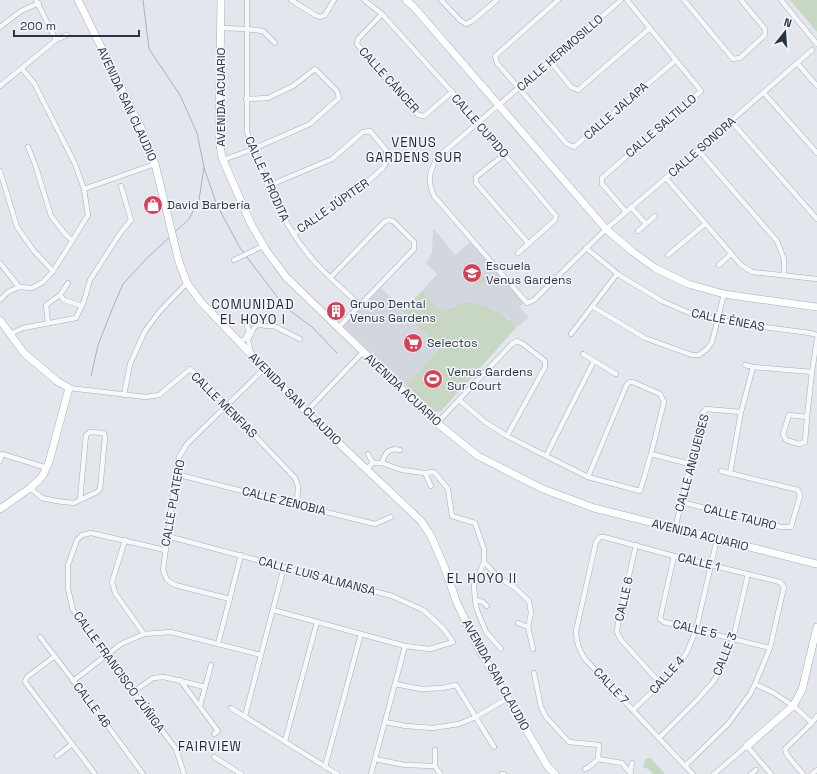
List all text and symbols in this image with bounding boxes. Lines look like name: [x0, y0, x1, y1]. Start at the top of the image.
street label: CALLE HERMOSILLO: [513, 11, 607, 95]
scale bar: [14, 12, 139, 38]
north arrow: [765, 12, 805, 52]
text: N: [782, 15, 793, 30]
text: 200 m: [20, 18, 56, 34]
street label: AVENIDA SAN CLAUDIO: [93, 44, 161, 164]
street label: CALLE CÁNCER: [355, 44, 423, 116]
street label: AVENIDA ACUARIO: [213, 47, 229, 147]
street label: CALLE JALAPA: [580, 78, 652, 143]
street label: CALLE CUPIDO: [448, 91, 512, 161]
street label: CALLE SALTILLO: [622, 91, 700, 161]
street label: CALLE SONORA: [665, 113, 740, 181]
street label: CALLE AFRODITA: [241, 134, 293, 225]
district label: VENUS GARDENS SUR: [366, 134, 462, 166]
street label: CALLE JÚPITER: [294, 175, 372, 237]
shop icon: David Barbería: [142, 194, 164, 216]
place label: David Barbería: [167, 197, 250, 213]
place label: Escuela Venus Gardens: [486, 258, 572, 288]
school or university icon: Escuela Venus Gardens: [461, 262, 483, 284]
district label: COMUNIDAD EL HOYO I: [211, 296, 295, 328]
place label: Grupo Dental Venus Gardens: [350, 296, 436, 326]
building icon: Grupo Dental Venus Gardens: [325, 300, 347, 322]
street label: CALLE ÉNEAS: [690, 305, 766, 335]
supermarket icon: Selectos: [402, 332, 424, 354]
place label: Selectos: [427, 335, 478, 351]
street label: AVENIDA SAN CLAUDIO: [245, 349, 345, 449]
street label: AVENIDA ACUARIO: [361, 350, 445, 430]
place label: Venus Gardens Sur Court: [447, 364, 533, 394]
street label: CALLE MENFIAS: [187, 368, 261, 442]
sports icon: Venus Gardens Sur Court: [422, 368, 444, 390]
street label: CALLE ANGUEISES: [671, 412, 713, 514]
street label: CALLE PLATERO: [157, 458, 189, 548]
street label: CALLE ZENOBIA: [240, 483, 328, 519]
street label: CALLE TAURO: [702, 500, 778, 534]
street label: AVENIDA ACUARIO: [650, 515, 750, 555]
street label: CALLE 1: [676, 549, 722, 575]
street label: CALLE LUIS ALMANSA: [257, 553, 378, 599]
district label: EL HOYO II: [447, 570, 517, 587]
street label: CALLE 6: [611, 575, 637, 623]
street label: CALLE FRANCISCO ZÚÑIGA: [70, 608, 169, 736]
street label: CALLE 5: [671, 616, 719, 642]
street label: AVENIDA SAN CLAUDIO: [459, 617, 533, 733]
street label: CALLE 3: [709, 630, 741, 678]
street label: CALLE 4: [646, 652, 689, 697]
street label: CALLE 7: [590, 664, 632, 708]
street label: CALLE 46: [70, 679, 114, 731]
district label: FAIRVIEW: [178, 738, 242, 755]

